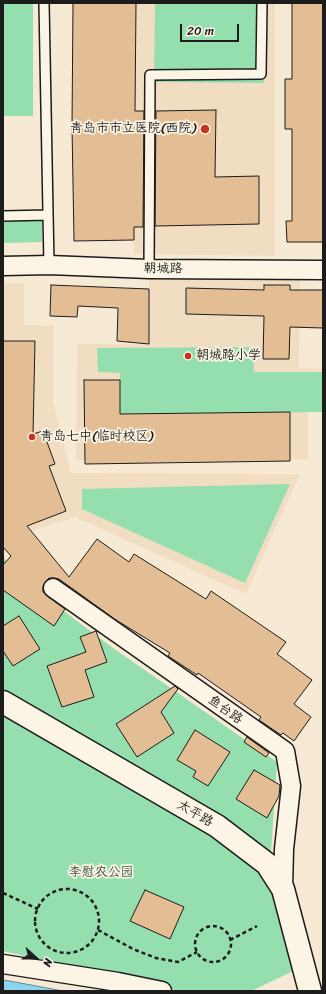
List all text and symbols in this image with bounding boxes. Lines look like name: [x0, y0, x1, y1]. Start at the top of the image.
scale bar: [182, 16, 241, 42]
text: 20 m: [187, 20, 214, 42]
place label: 青岛市市立医院(西院): [70, 121, 196, 137]
marker: 青岛市市立医院(西院): [199, 123, 211, 135]
street label: 朝城路: [143, 261, 183, 277]
place label: 朝城路小学: [196, 348, 261, 364]
marker: 朝城路小学: [183, 351, 193, 361]
place label: 青岛七中(临时校区): [40, 429, 153, 445]
marker: 青岛七中(临时校区): [27, 432, 37, 442]
street label: 鱼台路: [205, 692, 245, 728]
street label: 太平路: [174, 797, 216, 831]
park label: 李慰农公园: [69, 865, 133, 881]
north arrow: [16, 938, 56, 978]
text: N: [37, 956, 58, 969]

